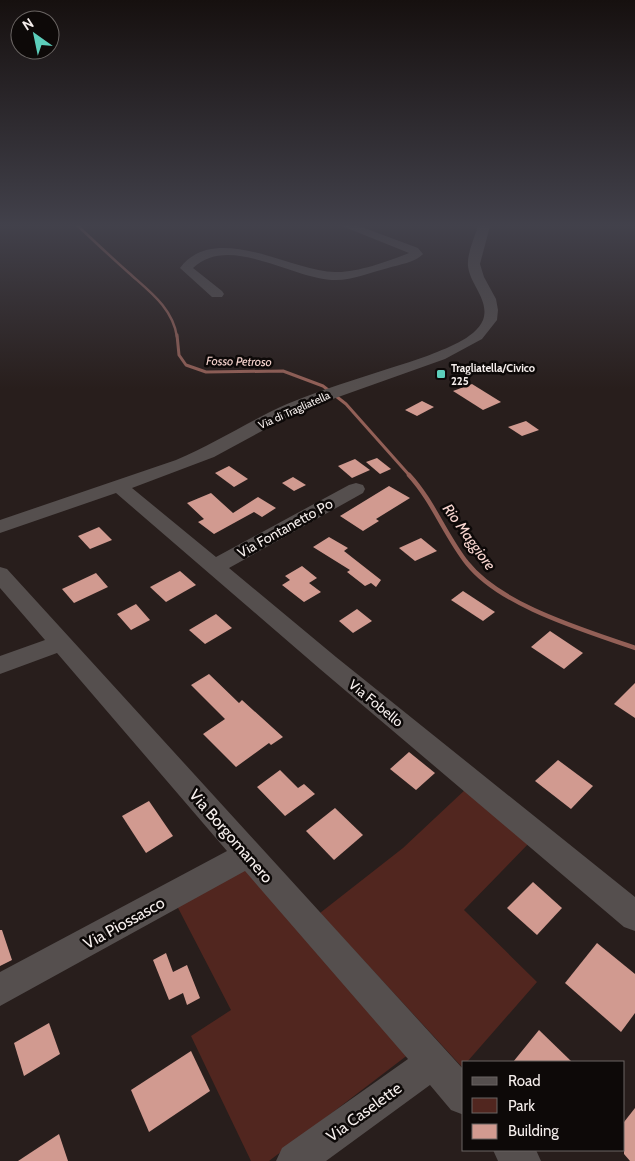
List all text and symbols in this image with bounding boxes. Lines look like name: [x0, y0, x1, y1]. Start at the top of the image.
north arrow: [10, 10, 60, 60]
text: N: [19, 14, 37, 34]
water label: Fosso Petroso: [206, 353, 272, 369]
place label: Tragliatella/Civico 225: [451, 361, 535, 388]
marker: Tragliatella/Civico 225: [435, 368, 447, 380]
street label: Via di Tragliatella: [256, 388, 333, 432]
street label: Via Fontanetto Po: [234, 494, 336, 562]
water label: Rio Maggiore: [439, 500, 499, 574]
street label: Via Fobello: [345, 675, 407, 731]
street label: Via Borgomanero: [185, 785, 277, 887]
street label: Via Piossasco: [80, 893, 168, 953]
legend: [462, 1061, 625, 1151]
text: Road: [508, 1072, 541, 1090]
street label: Via Caselette: [323, 1078, 405, 1146]
text: Park: [508, 1097, 535, 1115]
text: Building: [508, 1122, 559, 1140]

